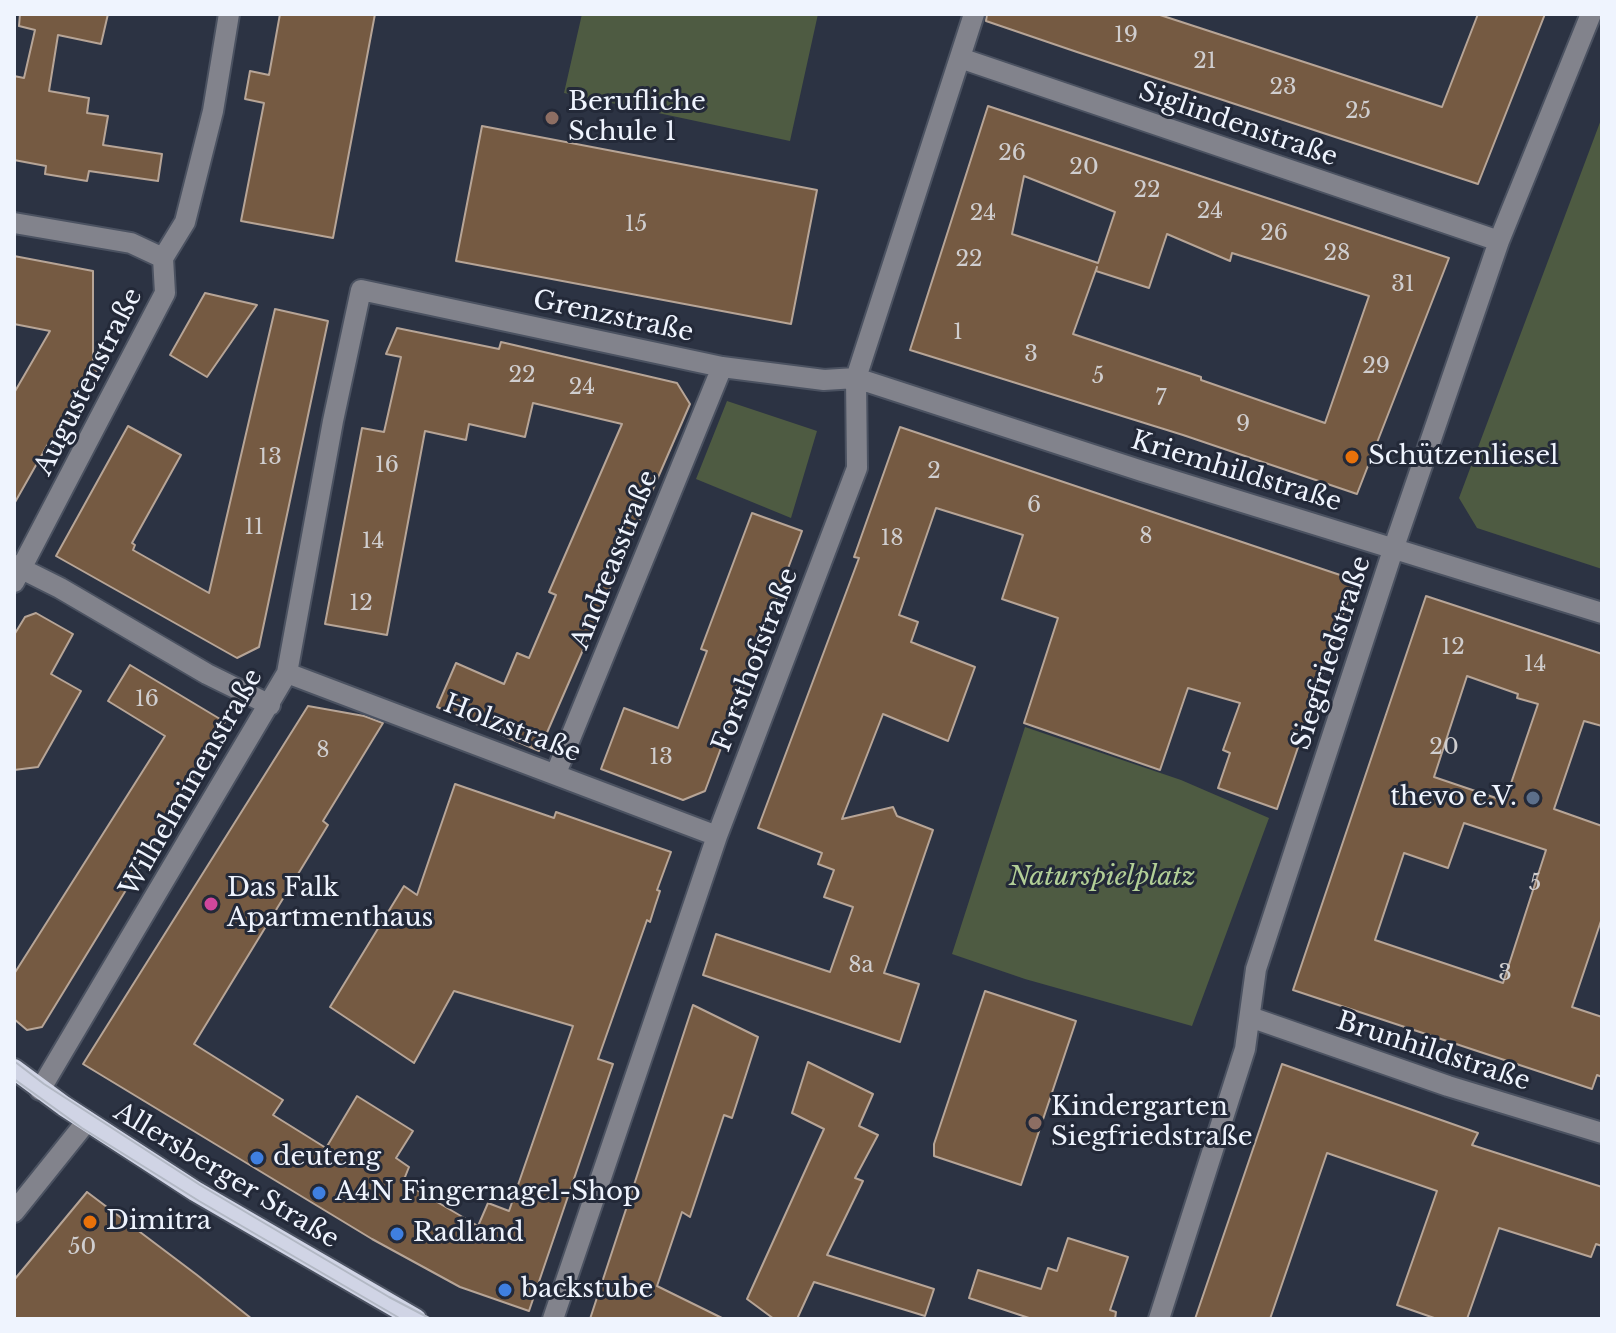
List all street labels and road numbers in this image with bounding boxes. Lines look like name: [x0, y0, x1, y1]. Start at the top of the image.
street label: Siglindenstraße: [1135, 76, 1341, 174]
street label: Augustenstraße: [28, 283, 150, 481]
street label: Grenzstraße: [530, 285, 696, 349]
street label: Kriemhildstraße: [1127, 425, 1345, 519]
street label: Andreasstraße: [565, 466, 665, 654]
street label: Siegfriedstraße: [1286, 552, 1378, 754]
street label: Forsthofstraße: [707, 564, 805, 756]
street label: Wilhelminenstraße: [114, 664, 270, 902]
street label: Holzstraße: [439, 689, 585, 769]
street label: Brunhildstraße: [1332, 1006, 1534, 1098]
street label: Allersberger Straße: [108, 1097, 344, 1255]

